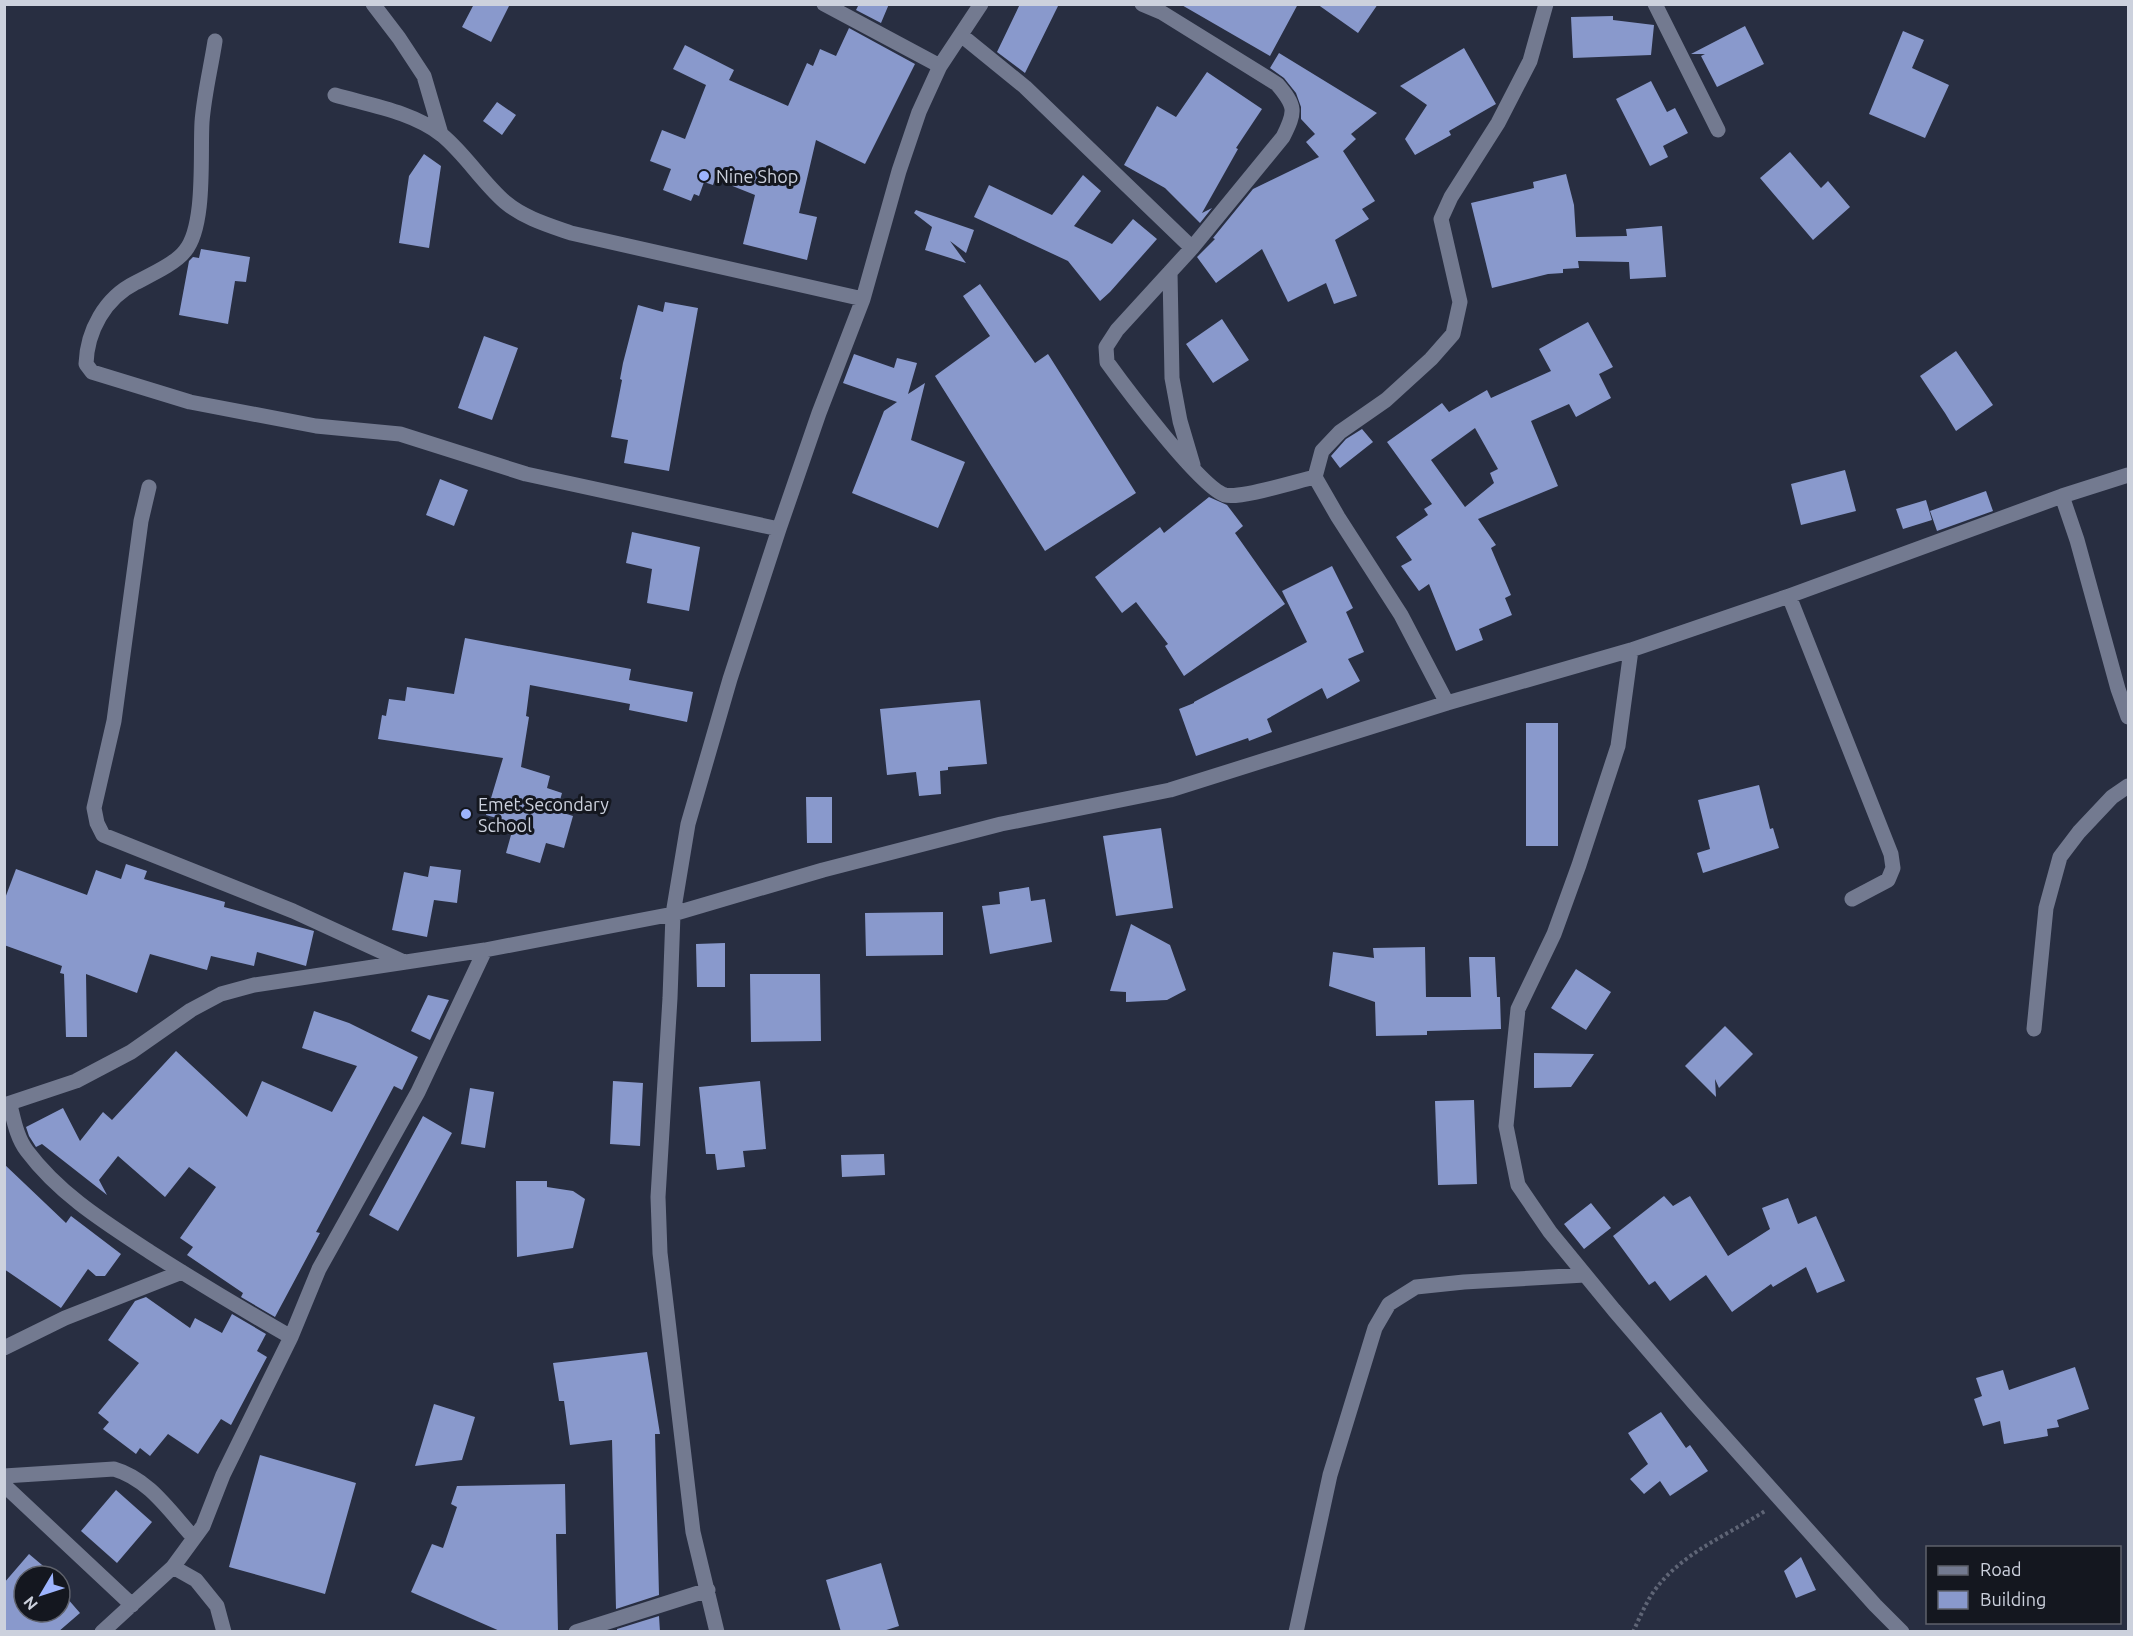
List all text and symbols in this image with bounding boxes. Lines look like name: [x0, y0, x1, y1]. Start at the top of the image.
place label: Nine Shop: [716, 166, 798, 186]
marker: Nine Shop: [697, 169, 711, 183]
place label: Emet Secondary School: [478, 794, 609, 835]
marker: Emet Secondary School: [459, 807, 473, 821]
legend: [1926, 1546, 2121, 1624]
text: Road: [1980, 1559, 2022, 1579]
north arrow: [12, 1564, 72, 1624]
text: Building: [1980, 1589, 2046, 1609]
text: N: [20, 1593, 41, 1614]

